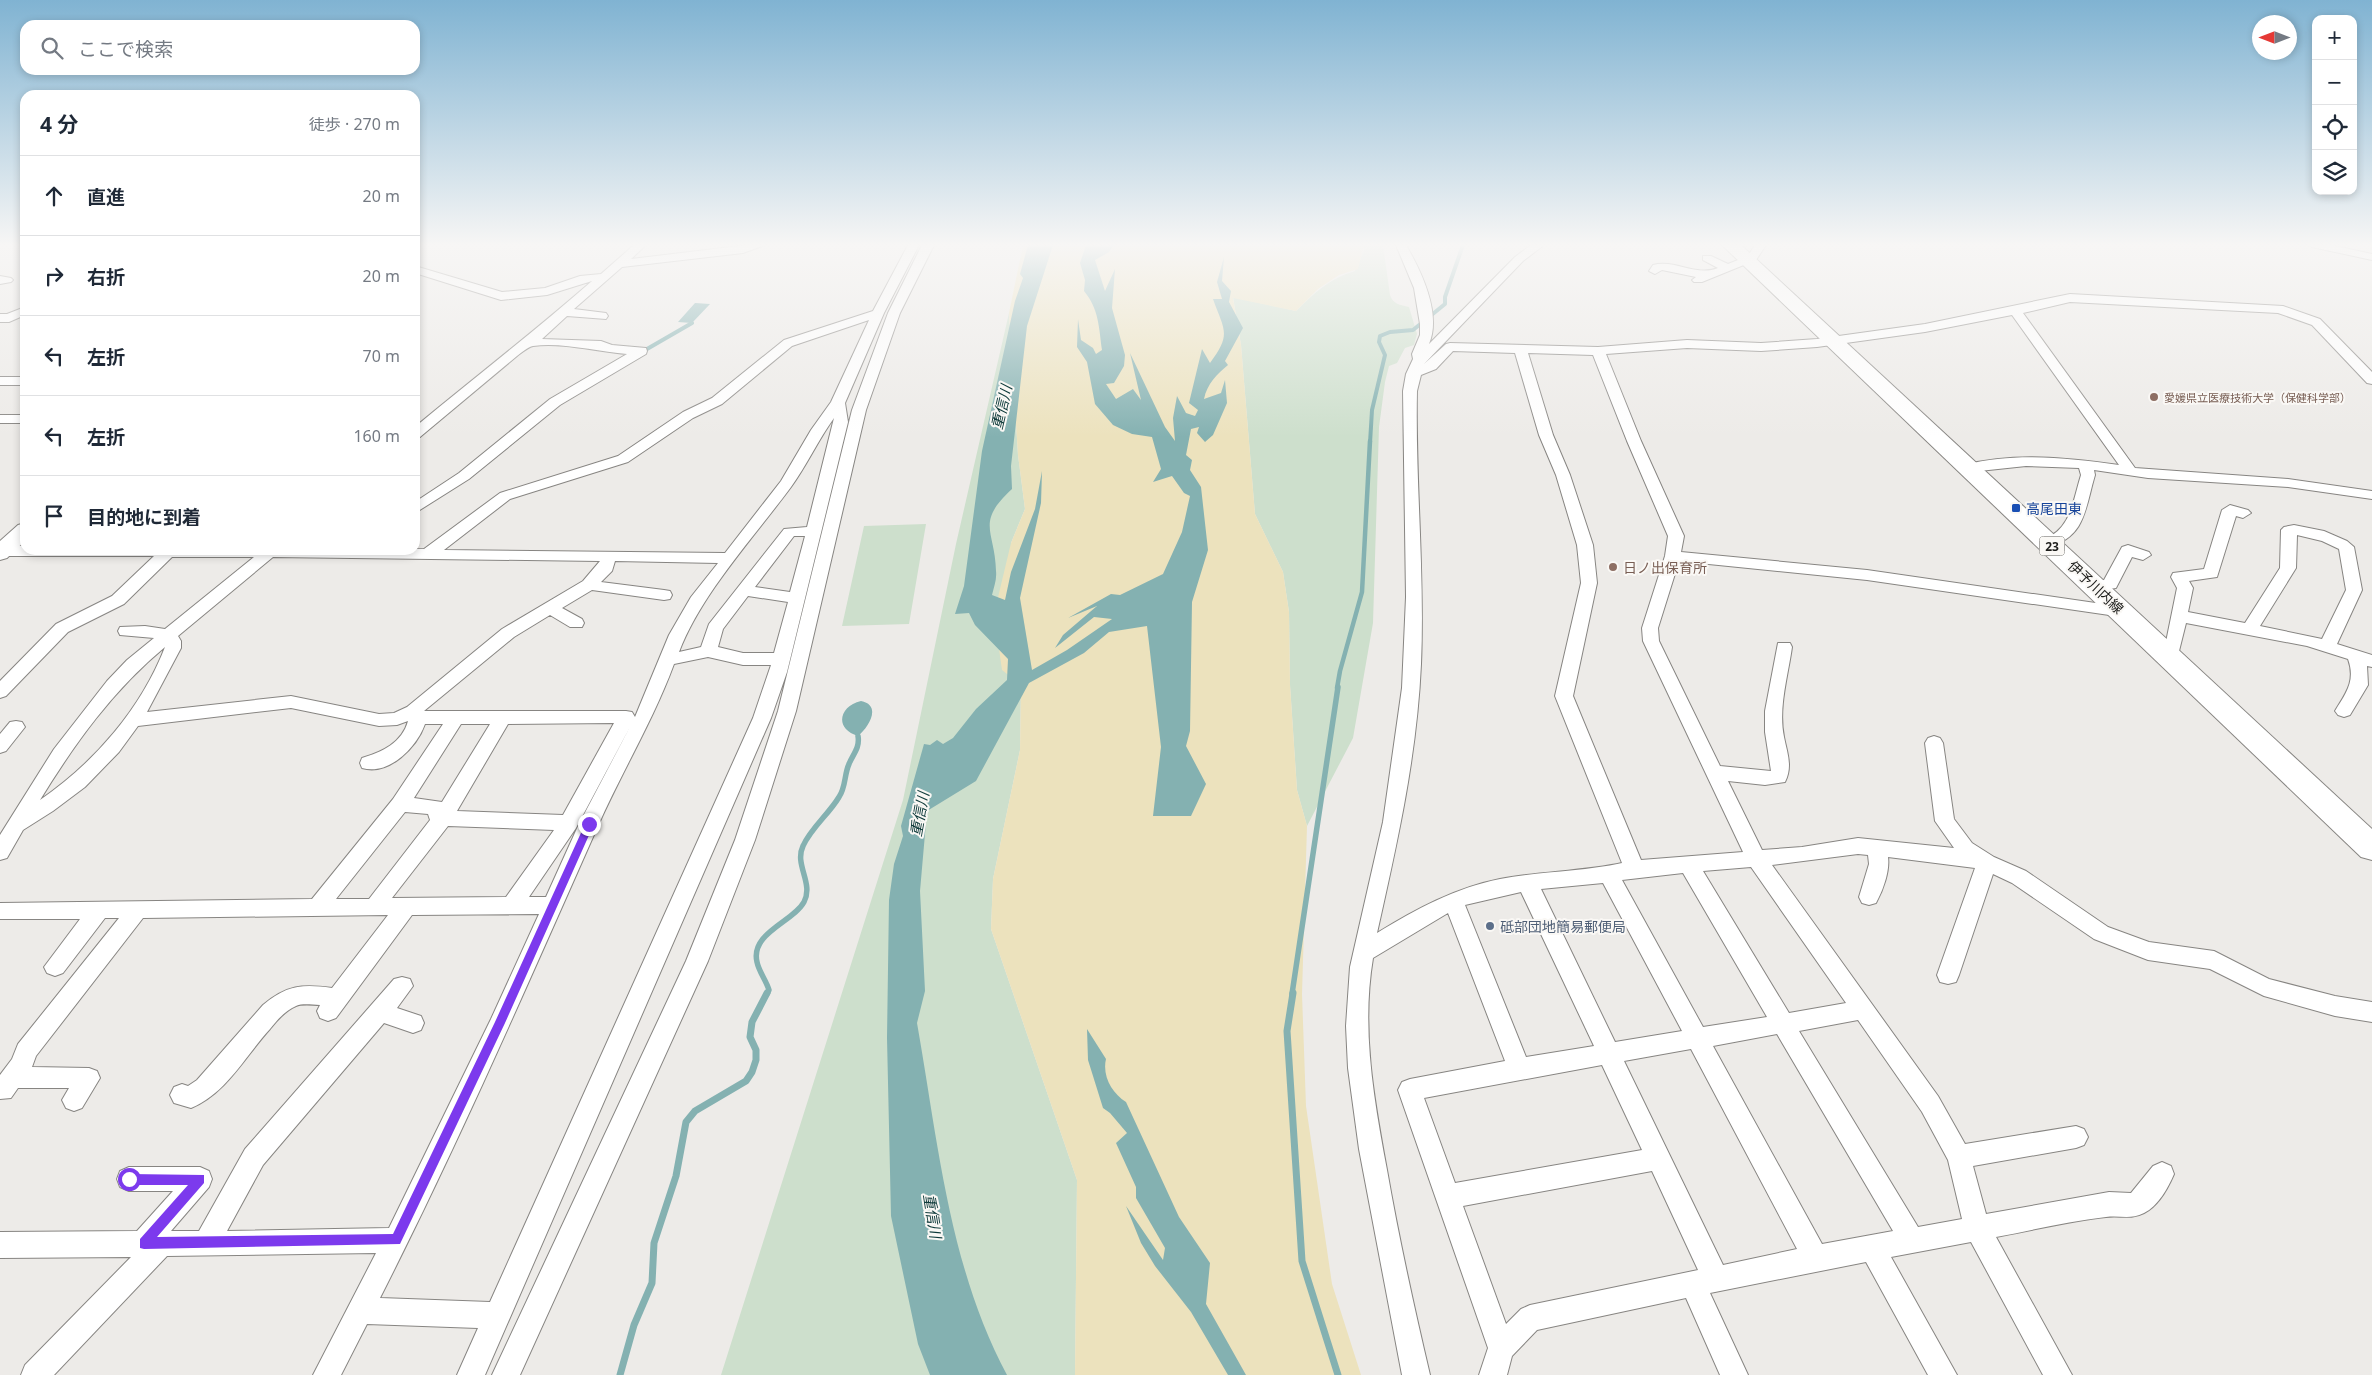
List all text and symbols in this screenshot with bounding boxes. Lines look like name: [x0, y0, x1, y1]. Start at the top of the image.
north arrow: [2252, 15, 2297, 60]
map controls: [2312, 15, 2357, 195]
button: +: [2312, 15, 2357, 60]
search box: [20, 20, 420, 75]
icon: search: [38, 34, 66, 62]
text: ここで検索: [78, 36, 173, 62]
button: −: [2312, 60, 2357, 105]
button: locate: [2312, 105, 2357, 150]
text: 4 分: [40, 110, 78, 138]
text: 徒歩 · 270 m: [309, 113, 400, 135]
button: layers: [2312, 150, 2357, 195]
icon: ahead: [40, 182, 68, 210]
text: 直進: [87, 184, 125, 210]
text: 20 m: [363, 185, 400, 207]
icon: right: [40, 262, 68, 290]
text: 右折: [87, 264, 125, 290]
text: 20 m: [363, 265, 400, 287]
icon: left: [40, 342, 68, 370]
text: 左折: [87, 344, 125, 370]
text: 70 m: [363, 345, 400, 367]
water label: 重信川: [986, 381, 1016, 431]
place label: 愛媛県立医療技術大学（保健科学部）: [2164, 390, 2351, 405]
marker: 愛媛県立医療技術大学（保健科学部）: [2148, 391, 2160, 403]
icon: left: [40, 422, 68, 450]
text: 左折: [87, 424, 125, 450]
text: 160 m: [353, 425, 400, 447]
place label: 高尾田東: [2026, 499, 2082, 518]
icon: arrive: [40, 502, 68, 530]
marker: 高尾田東: [2010, 502, 2022, 514]
text: 目的地に到着: [87, 504, 201, 530]
road number: 23: [2040, 536, 2064, 556]
street label: 伊予川内線: [2064, 556, 2128, 618]
place label: 日ノ出保育所: [1623, 558, 1707, 577]
marker: 日ノ出保育所: [1607, 561, 1619, 573]
water label: 重信川: [905, 788, 933, 838]
route end: [578, 813, 601, 836]
place label: 砥部団地簡易郵便局: [1500, 917, 1626, 936]
marker: 砥部団地簡易郵便局: [1484, 920, 1496, 932]
route start: [118, 1168, 141, 1191]
water label: 重信川: [920, 1192, 947, 1242]

